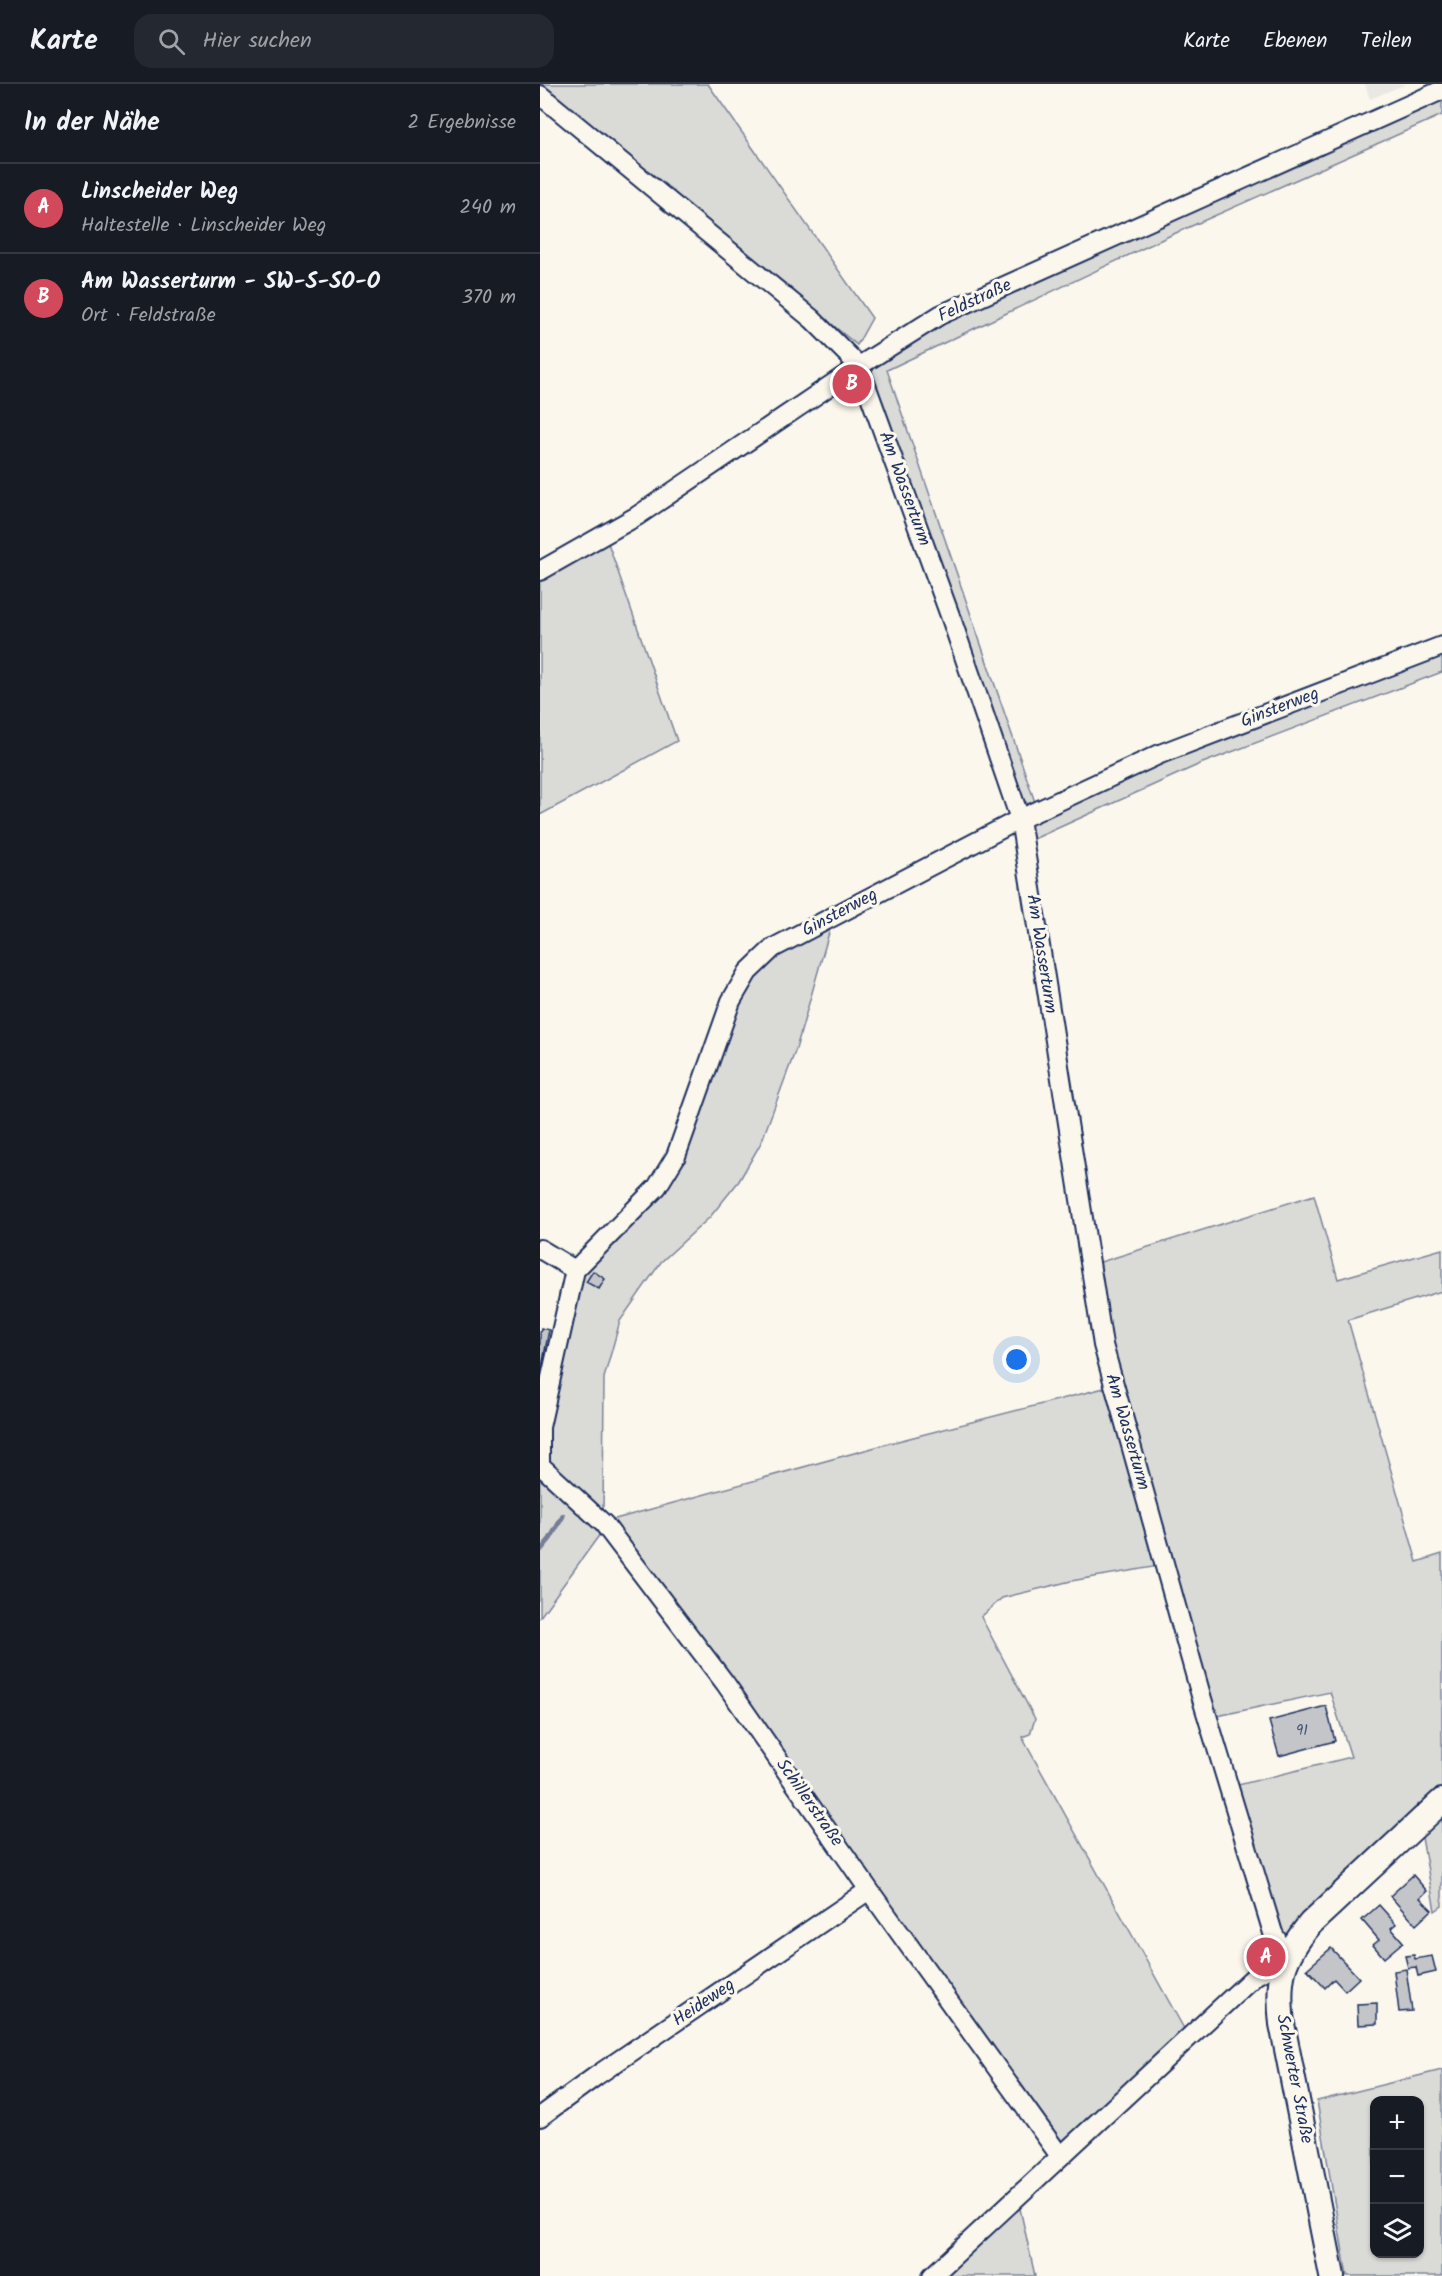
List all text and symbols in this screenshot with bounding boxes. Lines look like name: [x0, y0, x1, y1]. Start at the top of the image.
search box: [134, 14, 554, 68]
text: Karte: [30, 19, 98, 64]
text: Hier suchen: [203, 24, 312, 59]
icon: search: [155, 25, 188, 58]
text: Karte: [1183, 25, 1230, 58]
text: Ebenen: [1263, 25, 1328, 58]
text: Teilen: [1361, 25, 1412, 58]
text: In der Nähe: [24, 102, 160, 144]
text: 2 Ergebnisse: [408, 107, 516, 139]
text: Linscheider Weg: [81, 175, 238, 210]
text: A: [37, 192, 50, 224]
text: 240 m: [459, 192, 516, 224]
text: Haltestelle · Linscheider Weg: [81, 210, 326, 242]
text: Am Wasserturm - SW-S-SO-O: [81, 265, 380, 300]
street label: Feldstraße: [933, 271, 1017, 331]
text: B: [37, 282, 50, 314]
text: 370 m: [461, 282, 516, 314]
text: Ort · Feldstraße: [81, 300, 216, 332]
pin: B: [832, 362, 872, 406]
street label: Am Wasserturm: [870, 428, 938, 550]
street label: Ginsterweg: [1236, 680, 1324, 736]
street label: Ginsterweg: [797, 881, 883, 945]
street label: Am Wasserturm: [1017, 892, 1065, 1016]
your location: [1002, 1345, 1031, 1374]
street label: Am Wasserturm: [1096, 1370, 1158, 1494]
house number: 91: [1296, 1719, 1308, 1743]
street label: Schillerstraße: [768, 1753, 850, 1853]
pin: A: [1246, 1934, 1286, 1980]
street label: Heideweg: [667, 1971, 741, 2035]
street label: Schwerter Straße: [1267, 2012, 1321, 2146]
map controls: [1370, 2096, 1424, 2258]
button: +: [1370, 2096, 1424, 2150]
button: −: [1370, 2150, 1424, 2204]
button: layers: [1370, 2204, 1424, 2258]

